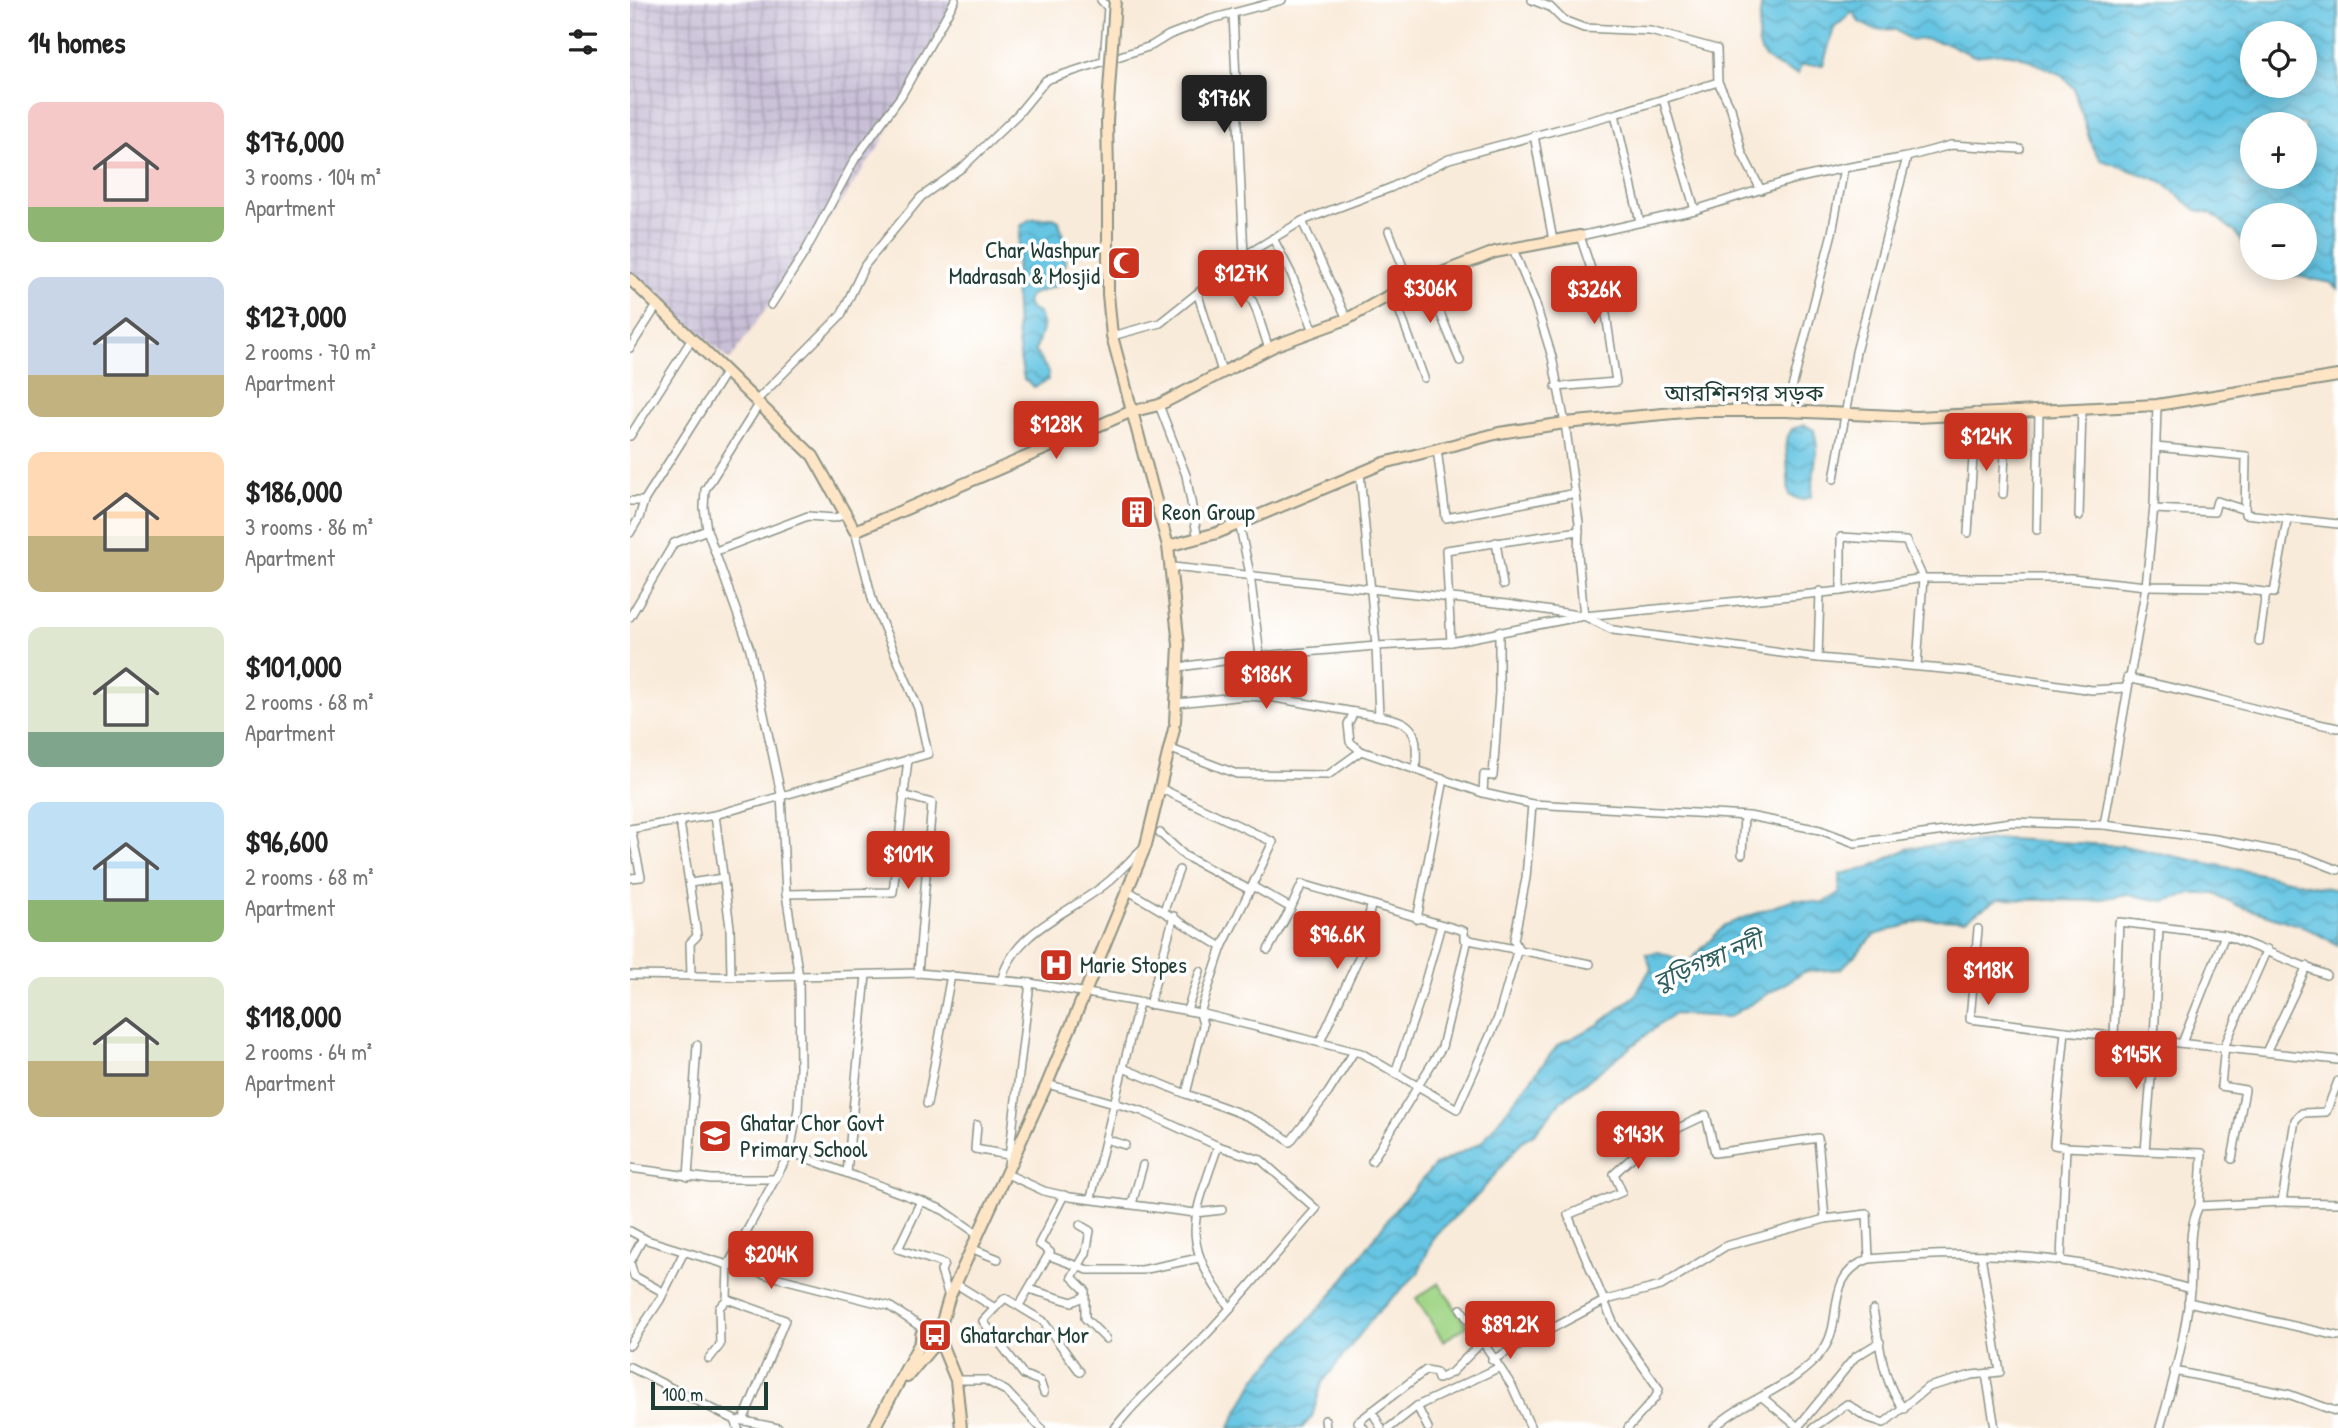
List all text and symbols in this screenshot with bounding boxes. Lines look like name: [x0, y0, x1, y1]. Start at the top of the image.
map controls: [2240, 21, 2317, 280]
button: locate: [2240, 21, 2317, 98]
text: 14 homes: [28, 22, 126, 62]
icon: filters: [564, 23, 602, 61]
pin: $176K: [1175, 76, 1273, 135]
text: $176K: [1198, 82, 1250, 113]
button: +: [2240, 112, 2317, 189]
text: $176,000: [245, 121, 344, 161]
icon: home: [84, 130, 168, 214]
text: 3 rooms · 104 m²: [245, 161, 381, 192]
text: Apartment: [245, 192, 335, 223]
button: −: [2240, 203, 2317, 280]
place label: Char Washpur Madrasah & Mosjid: [949, 234, 1100, 291]
mosque icon: Char Washpur Madrasah & Mosjid: [1105, 244, 1143, 282]
pin: $127K: [1192, 250, 1290, 310]
text: $127K: [1214, 257, 1268, 288]
pin: $306K: [1381, 266, 1479, 325]
pin: $326K: [1545, 266, 1643, 326]
text: $306K: [1403, 272, 1457, 303]
text: $326K: [1567, 273, 1621, 304]
text: $127,000: [245, 296, 346, 336]
icon: home: [84, 305, 168, 389]
text: 2 rooms · 70 m²: [245, 336, 376, 367]
text: Apartment: [245, 367, 335, 398]
street label: আরশিনগর সড়ক: [1663, 377, 1824, 408]
pin: $128K: [1007, 402, 1105, 461]
text: $128K: [1030, 408, 1082, 439]
pin: $124K: [1937, 414, 2035, 473]
text: $124K: [1960, 420, 2012, 451]
text: $186,000: [245, 471, 342, 511]
icon: home: [84, 480, 168, 564]
building icon: Reon Group: [1118, 493, 1156, 531]
place label: Reon Group: [1162, 496, 1255, 527]
text: 3 rooms · 86 m²: [245, 511, 373, 542]
text: Apartment: [245, 542, 335, 573]
text: $101,000: [245, 646, 342, 686]
pin: $186K: [1217, 652, 1315, 711]
icon: home: [84, 655, 168, 739]
text: $186K: [1240, 658, 1292, 689]
text: 2 rooms · 68 m²: [245, 686, 373, 717]
text: Apartment: [245, 717, 335, 748]
text: $96,600: [245, 821, 328, 861]
icon: home: [84, 830, 168, 914]
pin: $101K: [859, 832, 957, 891]
text: $101K: [883, 838, 933, 869]
text: 2 rooms · 68 m²: [245, 861, 373, 892]
text: Apartment: [245, 892, 335, 923]
pin: $96.6K: [1280, 912, 1394, 971]
text: $96.6K: [1309, 918, 1365, 949]
water label: বুড়িগঙ্গা নদী: [1648, 921, 1771, 997]
hospital icon: Marie Stopes: [1037, 946, 1075, 984]
pin: $118K: [1939, 948, 2037, 1007]
place label: Marie Stopes: [1080, 949, 1187, 980]
text: $118K: [1963, 954, 2013, 985]
text: $118,000: [245, 996, 341, 1036]
icon: home: [84, 1005, 168, 1089]
pin: $145K: [2087, 1032, 2185, 1091]
text: 2 rooms · 64 m²: [245, 1036, 372, 1067]
text: $145K: [2111, 1038, 2161, 1069]
text: Apartment: [245, 1067, 335, 1098]
place label: Ghatar Chor Govt Primary School: [740, 1107, 885, 1164]
pin: $143K: [1589, 1112, 1687, 1171]
school or university icon: Ghatar Chor Govt Primary School: [696, 1117, 734, 1155]
text: $143K: [1613, 1118, 1663, 1149]
pin: $204K: [722, 1232, 820, 1291]
text: $204K: [744, 1238, 798, 1269]
pin: $89.2K: [1453, 1302, 1567, 1361]
text: $89.2K: [1481, 1308, 1539, 1339]
bus stop icon: Ghatarchar Mor: [916, 1316, 954, 1354]
place label: Ghatarchar Mor: [960, 1319, 1089, 1350]
scale bar: [651, 1379, 768, 1411]
text: 100 m: [662, 1381, 703, 1407]

